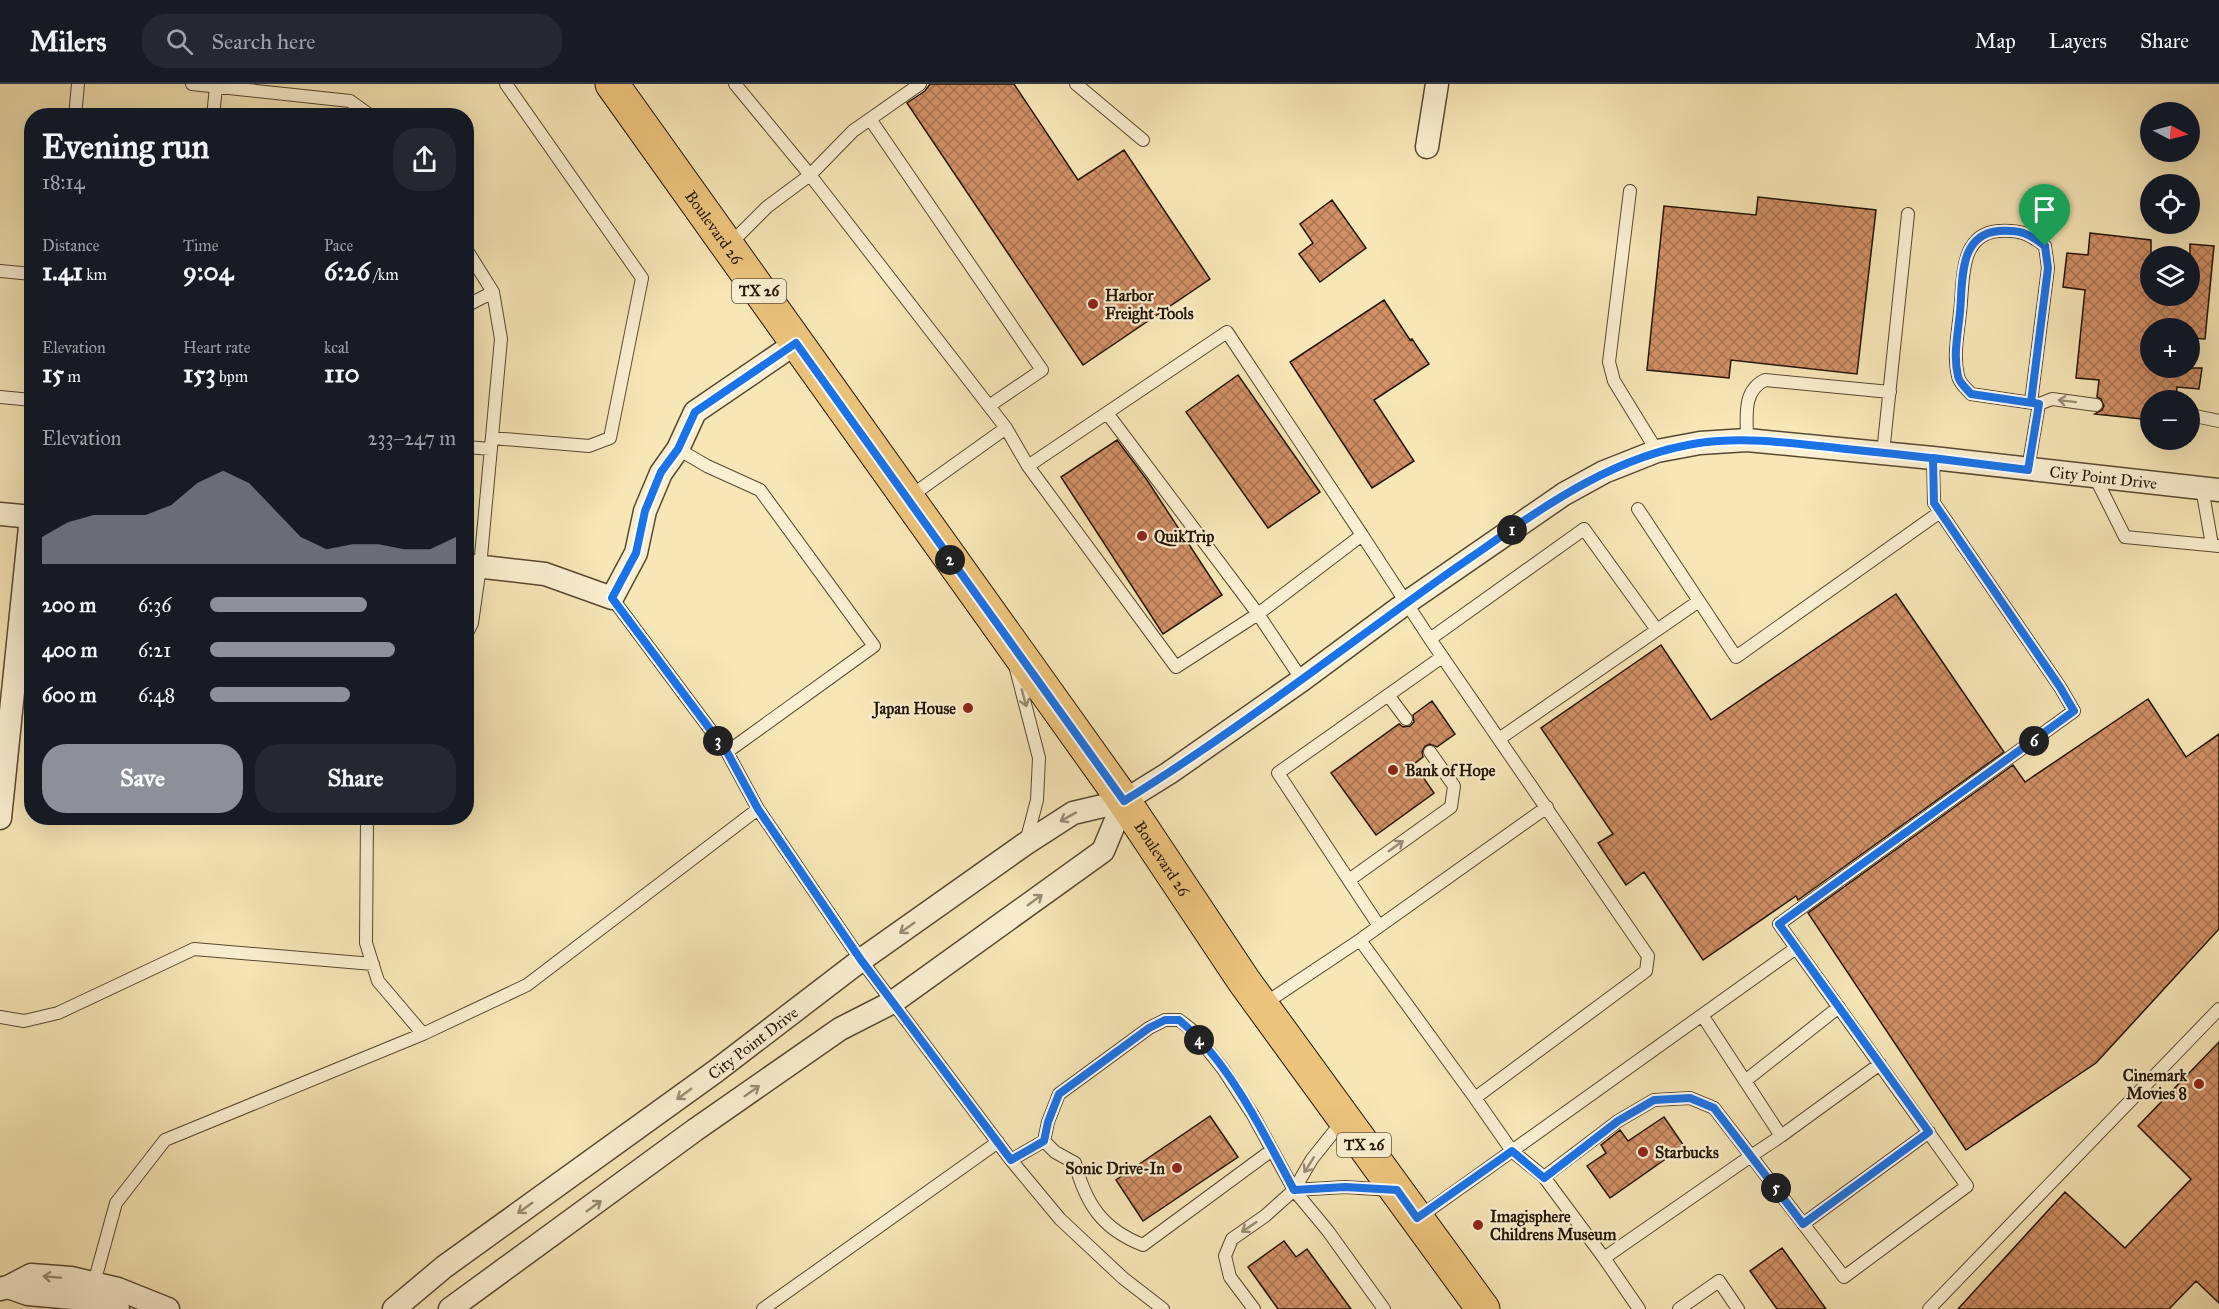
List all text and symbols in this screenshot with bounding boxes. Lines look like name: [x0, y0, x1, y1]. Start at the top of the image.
search box: [142, 14, 562, 68]
text: Milers: [30, 24, 106, 59]
icon: search: [163, 25, 196, 58]
text: Search here: [211, 28, 316, 55]
text: Map: [1975, 28, 2016, 54]
text: Layers: [2049, 28, 2107, 54]
text: Share: [2140, 28, 2189, 54]
north arrow: [2140, 102, 2200, 162]
map controls: [2140, 102, 2200, 450]
text: Evening run: [42, 127, 209, 167]
button: share: [393, 128, 456, 191]
text: 18:14: [42, 170, 85, 194]
button: locate: [2140, 174, 2200, 234]
pin: [2019, 184, 2070, 246]
street label: Boulevard 26: [682, 187, 747, 268]
icon: arrive: [2028, 193, 2061, 226]
text: Distance: [42, 236, 99, 255]
text: Time: [183, 236, 218, 255]
text: Pace: [324, 236, 353, 255]
button: layers: [2140, 246, 2200, 306]
text: 1.41: [42, 255, 83, 287]
text: 9:04: [183, 255, 233, 287]
text: 6:26: [324, 255, 370, 287]
text: km: [83, 265, 107, 284]
text: /km: [370, 265, 399, 284]
road number: TX 26: [732, 279, 786, 303]
place label: Harbor Freight Tools: [1105, 286, 1194, 324]
marker: Harbor Freight Tools: [1086, 297, 1100, 311]
button: +: [2140, 318, 2200, 378]
text: Elevation: [42, 338, 106, 357]
text: Heart rate: [183, 338, 250, 357]
text: kcal: [324, 338, 349, 357]
text: 15: [42, 357, 64, 389]
text: 153: [183, 357, 216, 389]
text: 110: [324, 357, 360, 389]
text: m: [64, 367, 81, 386]
text: bpm: [216, 367, 248, 386]
button: −: [2140, 390, 2200, 450]
one-way arrow: [2058, 395, 2078, 406]
text: Elevation: [42, 426, 121, 450]
text: 233–247 m: [368, 426, 456, 450]
street label: City Point Drive: [2049, 462, 2158, 493]
pin: 1: [1497, 515, 1527, 545]
text: 1: [1509, 520, 1515, 539]
place label: QuikTrip: [1154, 527, 1214, 547]
marker: QuikTrip: [1135, 529, 1149, 543]
pin: 2: [935, 545, 965, 575]
text: 2: [946, 550, 954, 569]
text: 200 m: [42, 593, 96, 617]
text: 6:36: [138, 593, 172, 617]
text: 400 m: [42, 638, 98, 662]
text: 6:21: [138, 638, 171, 662]
text: 600 m: [42, 683, 97, 707]
text: 6:48: [138, 683, 175, 707]
one-way arrow: [1018, 688, 1030, 707]
place label: Japan House: [871, 699, 956, 719]
marker: Japan House: [961, 701, 975, 715]
pin: 3: [703, 726, 733, 756]
pin: 6: [2019, 726, 2049, 756]
text: 3: [715, 731, 721, 750]
text: 6: [2030, 731, 2038, 750]
button: Save: [42, 744, 243, 813]
button: Share: [255, 744, 456, 813]
place label: Bank of Hope: [1405, 761, 1496, 781]
marker: Bank of Hope: [1386, 763, 1400, 777]
one-way arrow: [1060, 811, 1077, 823]
street label: Boulevard 26: [1130, 817, 1194, 900]
one-way arrow: [1388, 840, 1404, 852]
one-way arrow: [1026, 894, 1042, 907]
one-way arrow: [900, 922, 916, 934]
street label: City Point Drive: [704, 1002, 802, 1083]
pin: 4: [1184, 1025, 1214, 1055]
text: 4: [1195, 1030, 1203, 1049]
place label: Cinemark Movies 8: [2123, 1066, 2188, 1103]
marker: Cinemark Movies 8: [2192, 1077, 2206, 1091]
one-way arrow: [743, 1085, 759, 1097]
one-way arrow: [676, 1088, 692, 1101]
road number: TX 26: [1337, 1133, 1391, 1157]
place label: Starbucks: [1655, 1143, 1719, 1162]
marker: Starbucks: [1636, 1145, 1650, 1159]
one-way arrow: [1302, 1156, 1314, 1173]
place label: Sonic Drive-In: [1065, 1159, 1165, 1178]
marker: Sonic Drive-In: [1170, 1161, 1184, 1175]
pin: 5: [1761, 1173, 1791, 1203]
text: 5: [1772, 1178, 1780, 1197]
one-way arrow: [585, 1200, 601, 1212]
one-way arrow: [518, 1202, 534, 1215]
place label: Imagisphere Childrens Museum: [1490, 1207, 1617, 1244]
marker: Imagisphere Childrens Museum: [1471, 1218, 1485, 1232]
one-way arrow: [1242, 1221, 1258, 1233]
one-way arrow: [43, 1271, 63, 1282]

